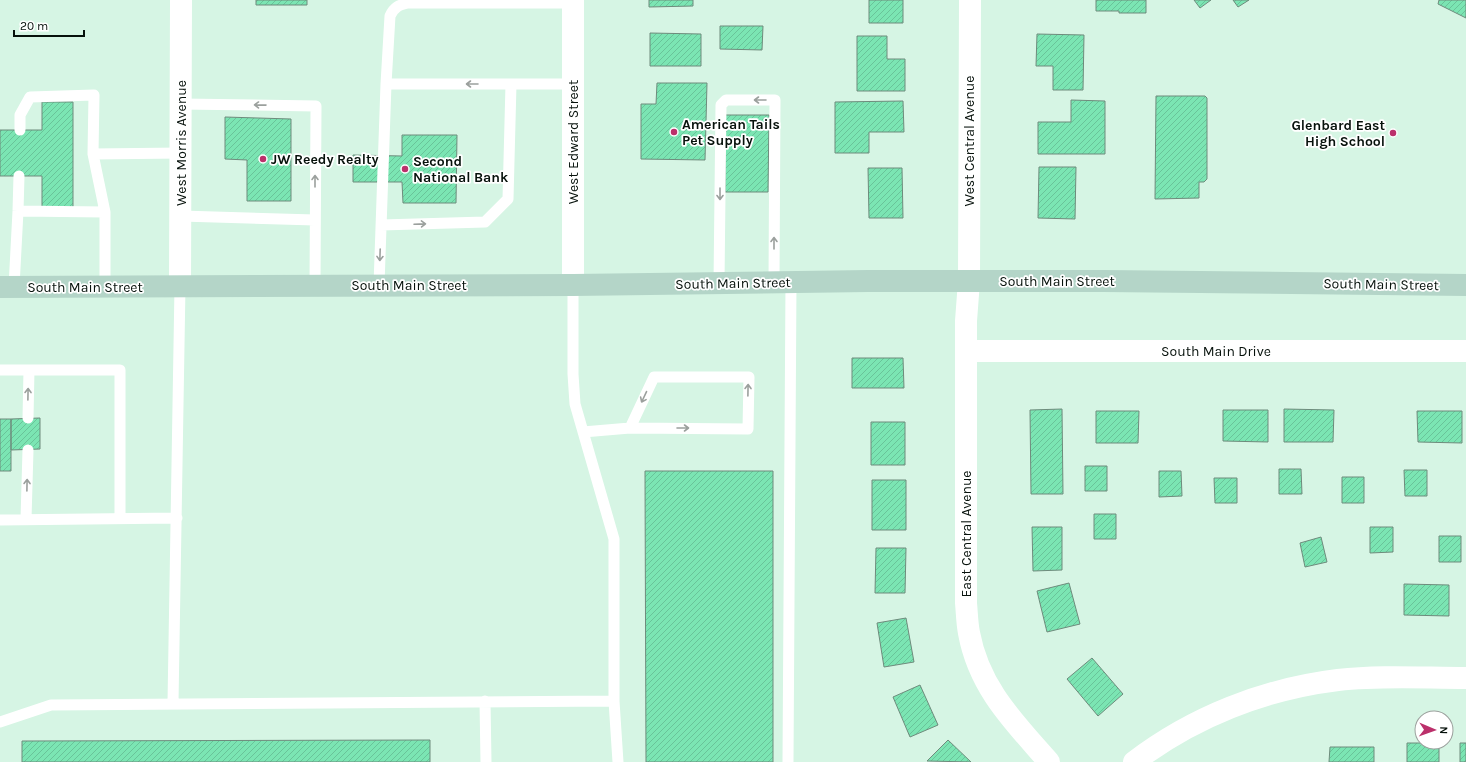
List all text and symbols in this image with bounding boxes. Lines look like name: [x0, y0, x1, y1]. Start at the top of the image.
scale bar: [14, 12, 84, 38]
text: 20 m: [20, 19, 48, 33]
street label: West Central Avenue: [961, 76, 978, 206]
street label: West Morris Avenue: [173, 80, 190, 206]
one-way arrow: [466, 80, 479, 88]
street label: West Edward Street: [565, 80, 582, 204]
one-way arrow: [754, 96, 767, 104]
one-way arrow: [254, 101, 267, 109]
place label: American Tails Pet Supply: [682, 116, 780, 149]
place label: Glenbard East High School: [1291, 117, 1385, 150]
marker: American Tails Pet Supply: [669, 127, 679, 137]
marker: Glenbard East High School: [1388, 128, 1398, 138]
place label: JW Reedy Realty: [271, 151, 379, 168]
place label: Second National Bank: [413, 153, 509, 186]
marker: JW Reedy Realty: [258, 154, 268, 164]
marker: Second National Bank: [400, 164, 410, 174]
one-way arrow: [311, 175, 319, 188]
one-way arrow: [716, 187, 724, 200]
one-way arrow: [413, 220, 426, 228]
one-way arrow: [770, 237, 778, 250]
one-way arrow: [376, 248, 384, 261]
street label: South Main Street: [999, 273, 1115, 290]
street label: South Main Street: [675, 274, 791, 293]
street label: South Main Street: [1323, 275, 1439, 294]
street label: South Main Street: [351, 277, 467, 294]
street label: South Main Street: [27, 279, 143, 296]
street label: South Main Drive: [1161, 343, 1271, 360]
one-way arrow: [745, 384, 752, 397]
one-way arrow: [24, 388, 32, 401]
one-way arrow: [640, 391, 648, 403]
one-way arrow: [676, 424, 689, 432]
street label: East Central Avenue: [958, 470, 975, 598]
one-way arrow: [23, 479, 31, 492]
north arrow: [1414, 710, 1454, 750]
text: N: [1437, 726, 1450, 735]

